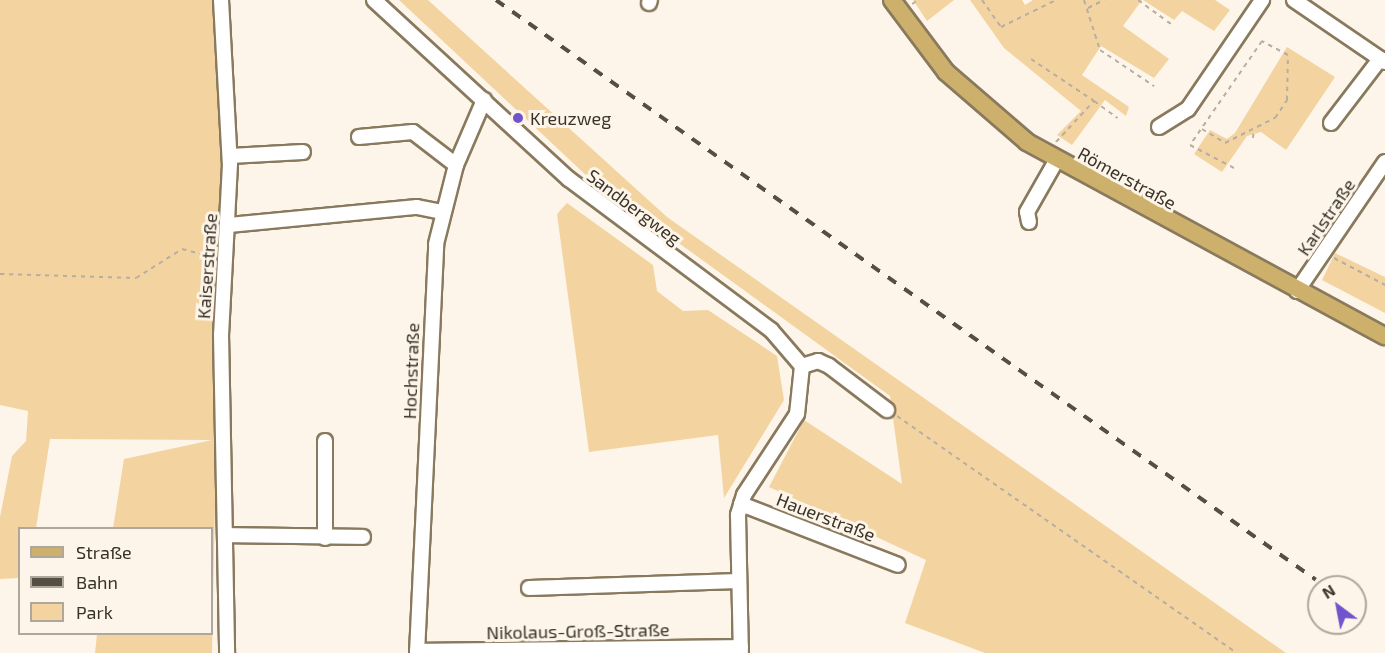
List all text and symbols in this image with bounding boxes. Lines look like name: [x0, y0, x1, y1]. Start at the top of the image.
place label: Kreuzweg: [530, 107, 611, 129]
marker: Kreuzweg: [511, 111, 525, 125]
street label: Römerstraße: [1074, 142, 1180, 214]
street label: Sandbergweg: [583, 165, 685, 249]
street label: Karlstraße: [1292, 174, 1360, 260]
street label: Kaiserstraße: [193, 212, 221, 320]
street label: Hochstraße: [399, 322, 423, 420]
street label: Hauerstraße: [774, 488, 878, 546]
legend: [18, 527, 213, 635]
text: Straße: [76, 541, 132, 563]
text: Bahn: [76, 571, 118, 593]
north arrow: [1307, 575, 1367, 635]
text: N: [1318, 580, 1338, 602]
text: Park: [76, 601, 113, 623]
street label: Nikolaus-Groß-Straße: [486, 619, 670, 643]

